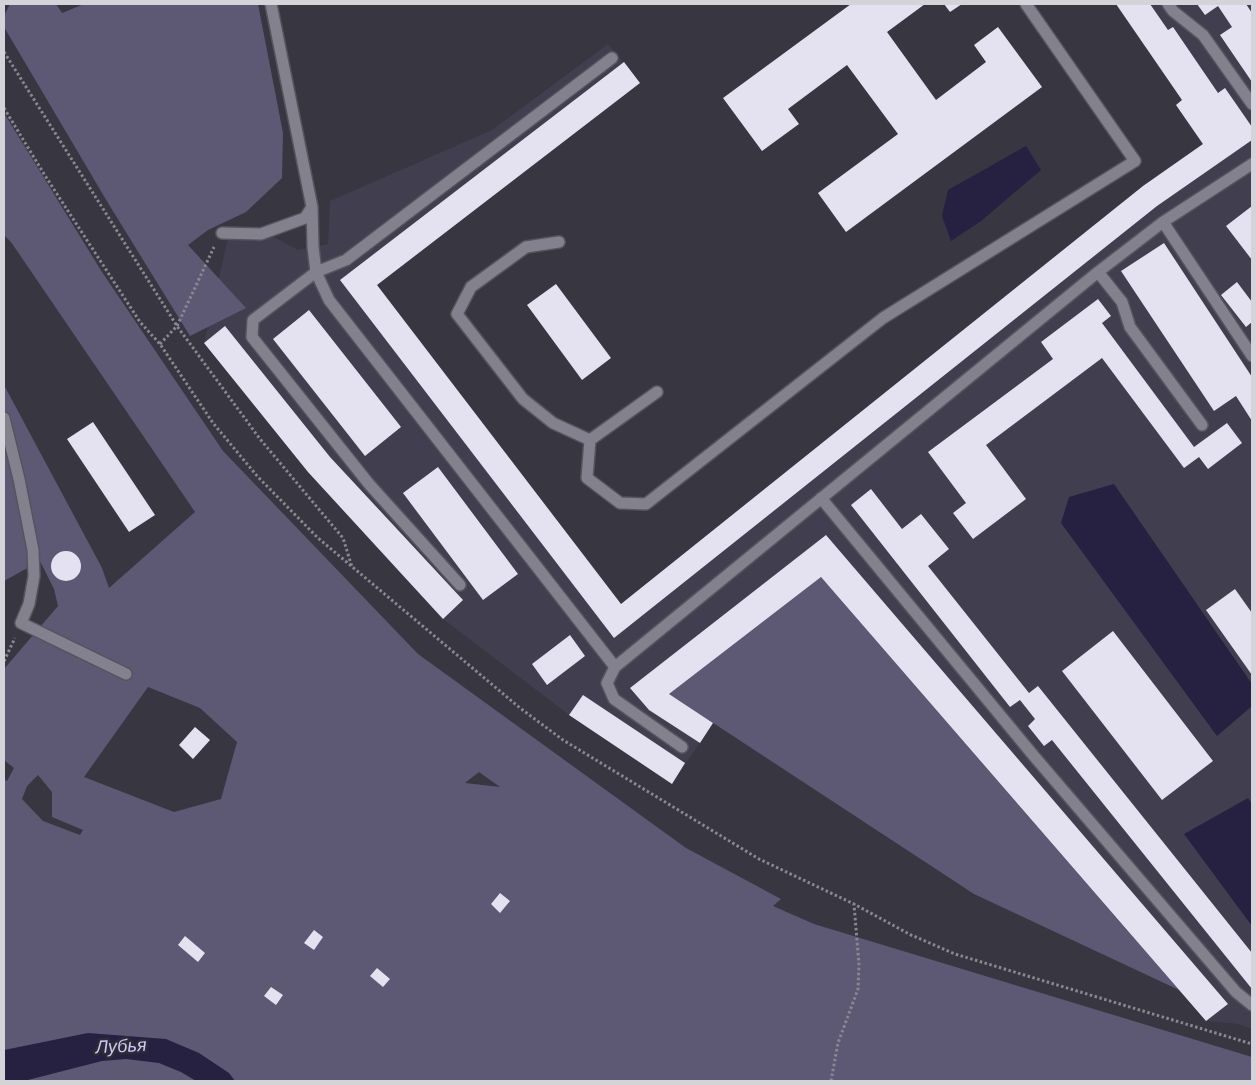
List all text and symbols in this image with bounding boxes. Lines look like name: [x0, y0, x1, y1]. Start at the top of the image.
water label: Лубья: [95, 1034, 147, 1058]

